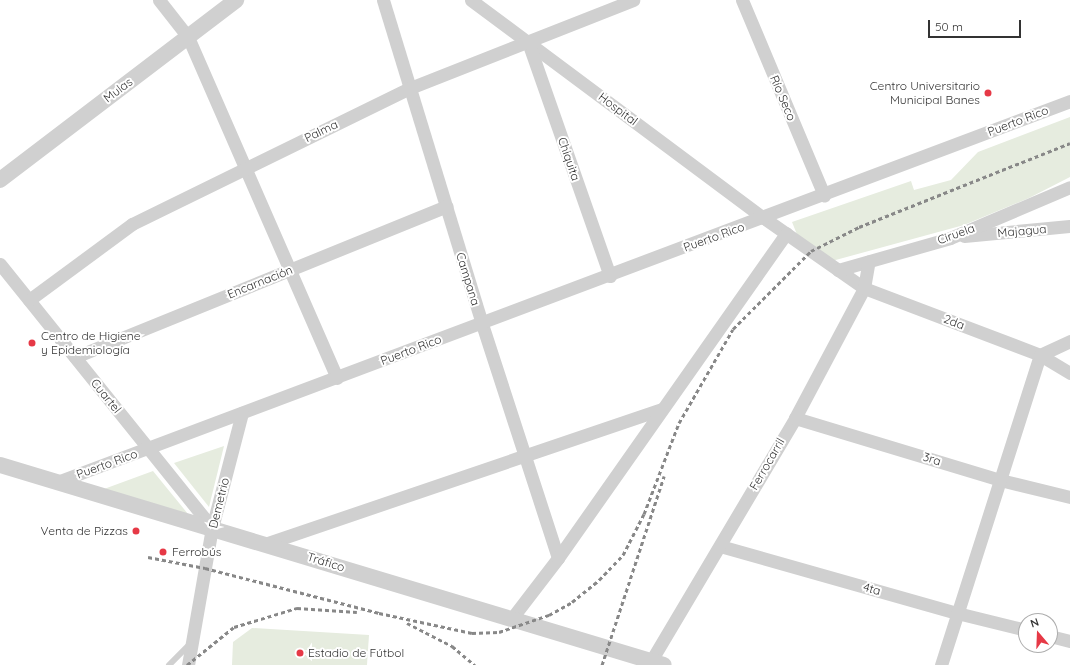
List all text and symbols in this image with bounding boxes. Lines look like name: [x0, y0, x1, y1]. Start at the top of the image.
scale bar: [930, 12, 1023, 38]
text: 50 m: [935, 19, 963, 34]
street label: Río Seco: [767, 73, 799, 123]
street label: Mulas: [101, 74, 135, 106]
place label: Centro Universitario Municipal Banes: [870, 79, 980, 107]
marker: Centro Universitario Municipal Banes: [983, 88, 993, 98]
street label: Hospital: [596, 90, 640, 128]
street label: Puerto Rico: [986, 103, 1050, 139]
street label: Palma: [302, 117, 340, 145]
street label: Chiquita: [555, 135, 583, 183]
street label: Puerto Rico: [682, 219, 746, 255]
street label: Ciruela: [935, 221, 977, 247]
street label: Majagua: [997, 222, 1047, 240]
street label: Campana: [453, 251, 483, 307]
street label: Encarnación: [225, 262, 295, 302]
street label: 2da: [942, 311, 966, 333]
place label: Centro de Higiene y Epidemiología: [41, 329, 141, 357]
street label: Puerto Rico: [379, 332, 443, 368]
marker: Centro de Higiene y Epidemiología: [26, 337, 38, 349]
street label: Cuartel: [88, 376, 124, 416]
street label: Ferrocarril: [746, 435, 788, 493]
street label: Puerto Rico: [75, 446, 139, 482]
street label: 3ra: [921, 449, 943, 469]
street label: Demetrio: [206, 476, 232, 530]
place label: Venta de Pizzas: [41, 524, 128, 538]
marker: Venta de Pizzas: [131, 526, 141, 536]
place label: Ferrobús: [172, 545, 221, 559]
marker: Ferrobús: [157, 546, 169, 558]
street label: Tráfico: [305, 549, 347, 575]
street label: 4ta: [862, 580, 882, 598]
north arrow: [1018, 613, 1058, 653]
text: N: [1028, 615, 1041, 631]
place label: Estadio de Fútbol: [308, 646, 404, 660]
marker: Estadio de Fútbol: [295, 648, 305, 658]

